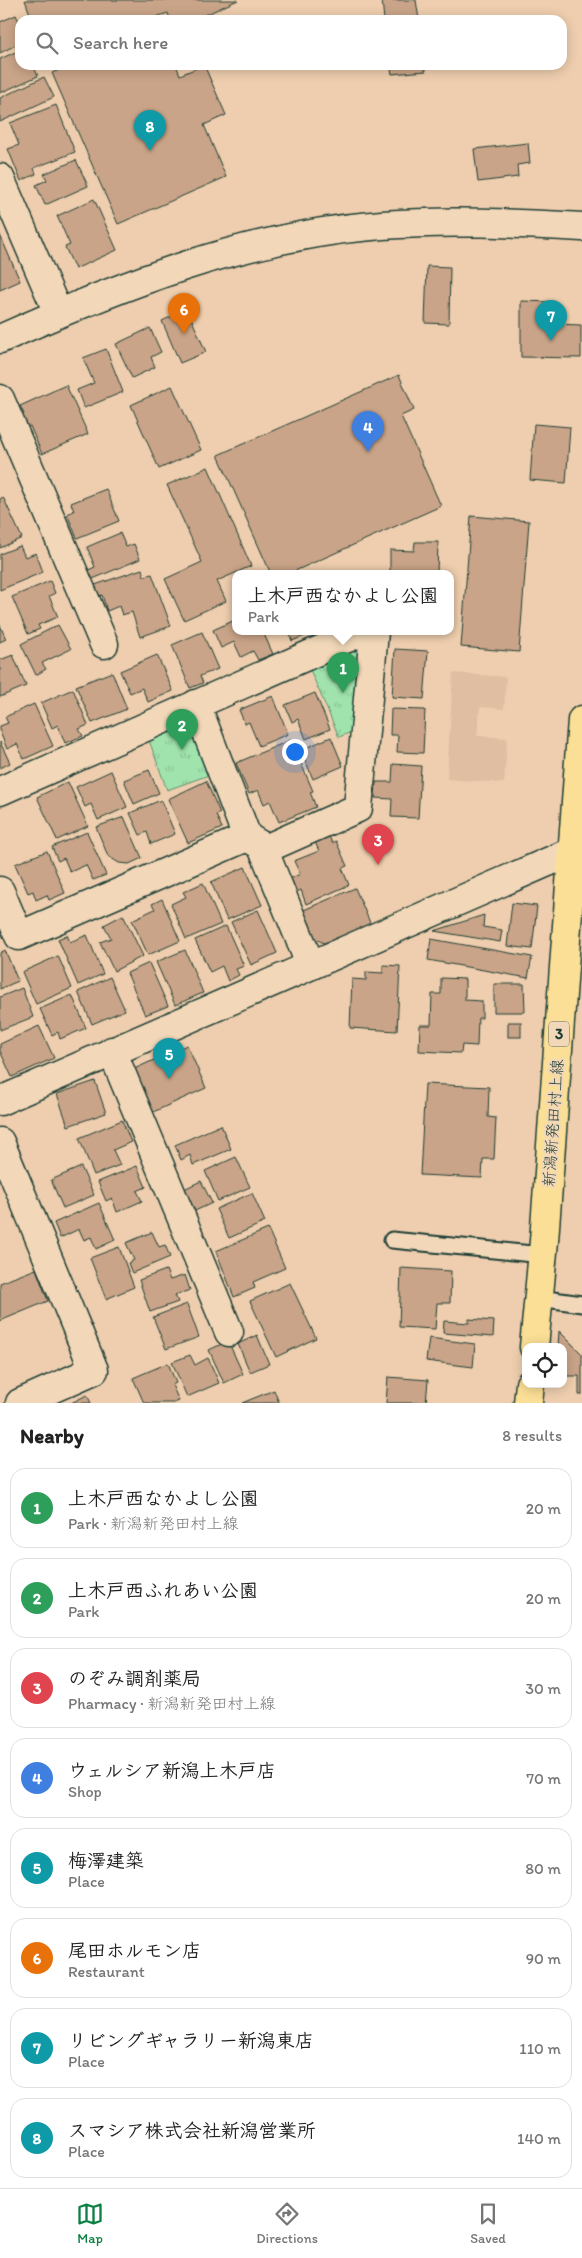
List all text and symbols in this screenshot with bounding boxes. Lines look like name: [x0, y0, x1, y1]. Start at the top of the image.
search box: [15, 15, 567, 70]
icon: search: [33, 29, 61, 57]
text: Search here: [73, 31, 168, 54]
pin: 8: [134, 110, 166, 151]
pin: 6: [168, 293, 200, 334]
pin: 7: [535, 300, 567, 341]
pin: 4: [352, 411, 384, 452]
popup: [232, 570, 454, 635]
text: 上木戸西なかよし公園: [248, 584, 438, 607]
text: Park: [248, 607, 279, 626]
pin: 1: [327, 652, 359, 693]
pin: 2: [166, 709, 198, 750]
your location: [282, 739, 308, 765]
pin: 3: [362, 824, 394, 865]
road number: 3: [549, 1022, 569, 1046]
pin: 5: [153, 1038, 185, 1079]
street label: 新潟新発田村上線: [539, 1058, 567, 1188]
map controls: [522, 1343, 567, 1388]
button: locate: [522, 1343, 567, 1388]
text: Nearby: [20, 1423, 84, 1448]
text: 8 results: [502, 1426, 562, 1445]
text: 上木戸西なかよし公園: [68, 1487, 258, 1510]
text: 1: [33, 1499, 41, 1518]
text: 20 m: [526, 1499, 561, 1518]
text: Park · 新潟新発田村上線: [68, 1514, 239, 1533]
text: 上木戸西ふれあい公園: [68, 1579, 258, 1602]
text: 2: [33, 1589, 41, 1608]
text: 20 m: [526, 1589, 561, 1608]
text: Park: [68, 1602, 99, 1621]
text: のぞみ調剤薬局: [68, 1667, 201, 1690]
text: 3: [33, 1679, 41, 1698]
text: 30 m: [525, 1679, 561, 1698]
text: Pharmacy · 新潟新発田村上線: [68, 1694, 276, 1713]
text: ウェルシア新潟上木戸店: [68, 1759, 276, 1782]
text: 4: [32, 1769, 42, 1788]
text: 70 m: [526, 1769, 561, 1788]
text: Shop: [68, 1782, 102, 1801]
text: 梅澤建築: [68, 1849, 144, 1872]
text: 5: [33, 1859, 41, 1878]
text: 80 m: [525, 1859, 561, 1878]
text: Place: [68, 1872, 105, 1891]
text: 尾田ホルモン店: [68, 1939, 201, 1962]
text: 6: [33, 1949, 41, 1968]
text: 90 m: [526, 1949, 561, 1968]
text: Restaurant: [68, 1962, 145, 1981]
text: リビングギャラリー新潟東店: [68, 2029, 314, 2052]
text: 7: [33, 2039, 41, 2058]
text: 110 m: [519, 2039, 561, 2058]
text: Place: [68, 2052, 105, 2071]
text: スマシア株式会社新潟営業所: [68, 2119, 316, 2142]
text: 8: [33, 2129, 41, 2148]
text: 140 m: [517, 2129, 561, 2148]
text: Place: [68, 2142, 105, 2161]
tab: Map: [76, 2200, 104, 2247]
tab: Directions: [256, 2200, 318, 2247]
tab: Saved: [470, 2200, 506, 2247]

